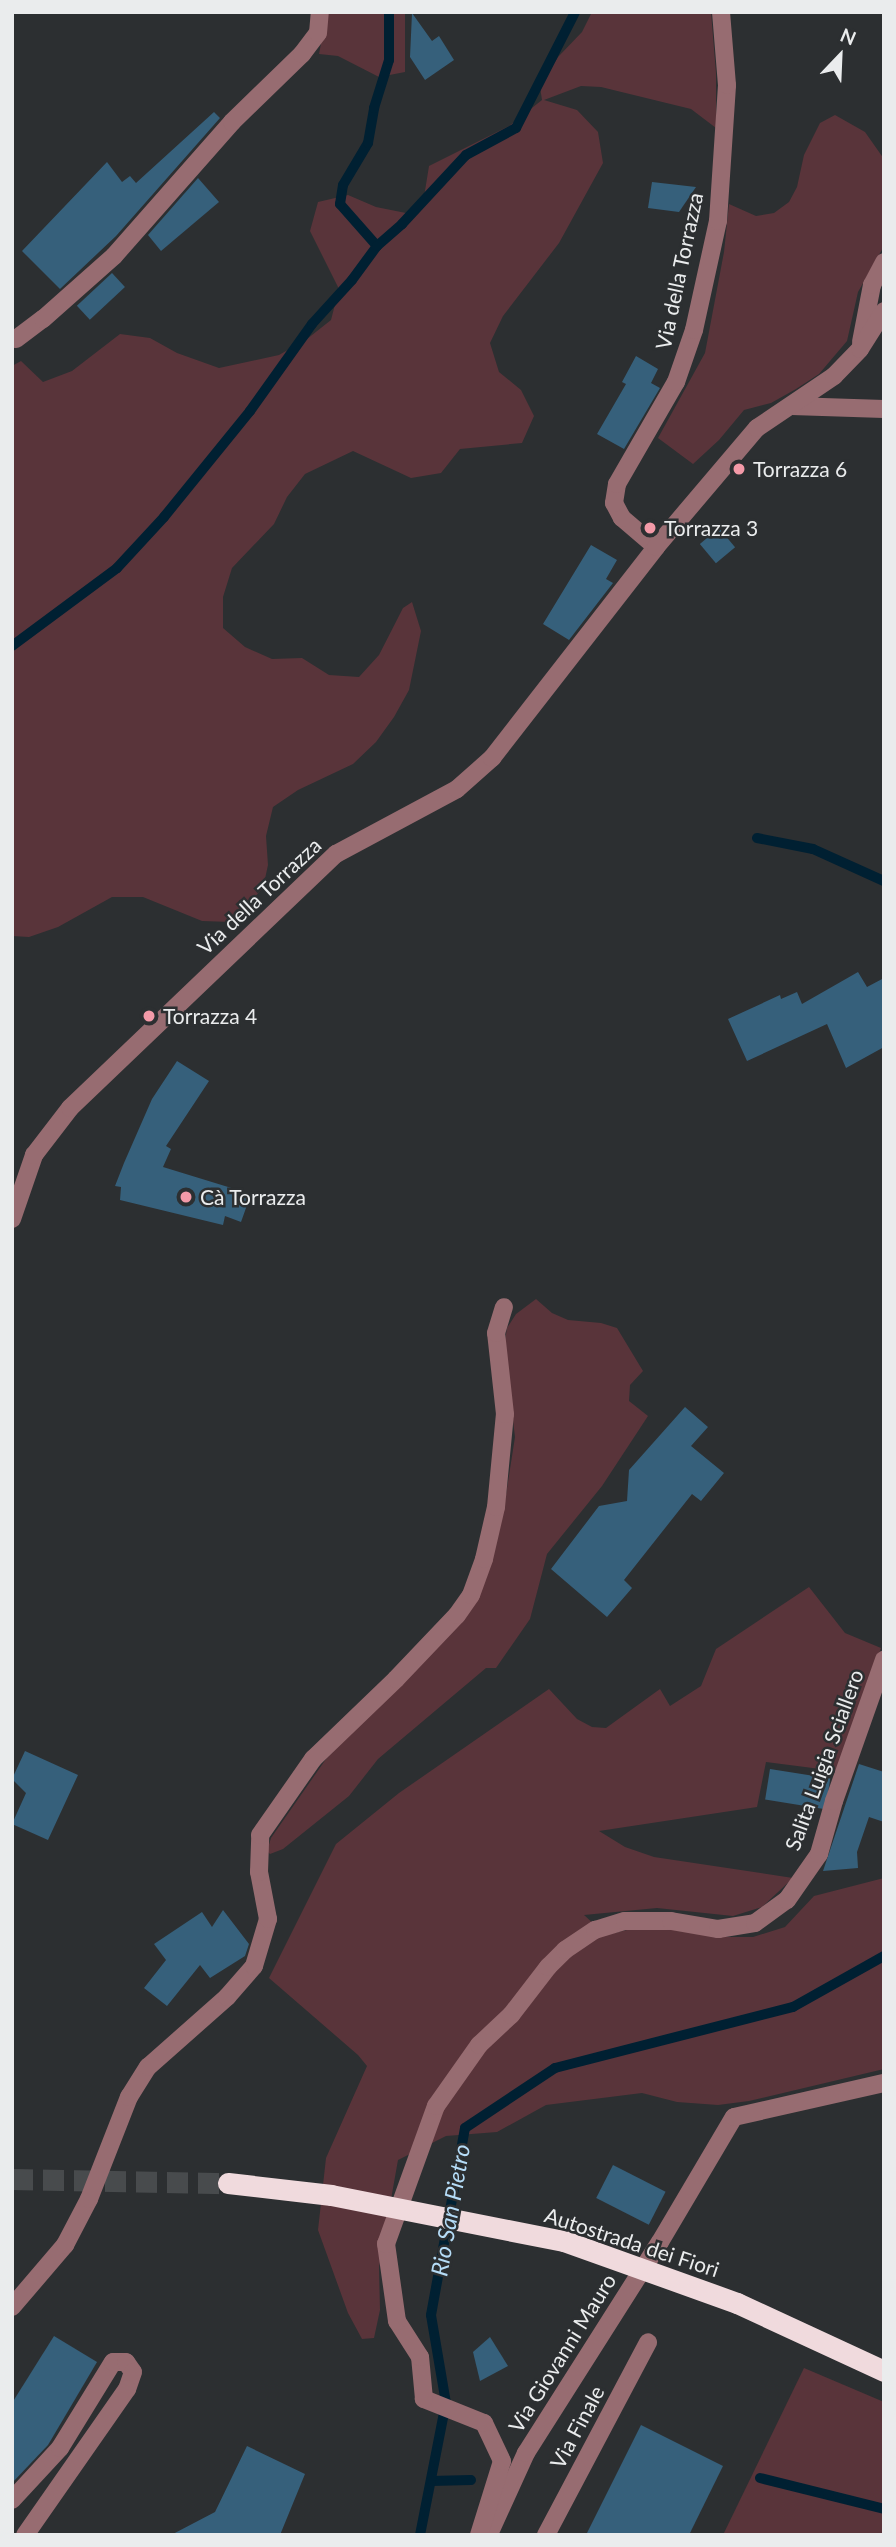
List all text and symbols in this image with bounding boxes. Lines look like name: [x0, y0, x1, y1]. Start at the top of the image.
north arrow: [805, 21, 875, 91]
text: N: [837, 23, 860, 50]
street label: Via della Torrazza: [650, 190, 708, 352]
place label: Torrazza 6: [753, 456, 847, 482]
marker: Torrazza 6: [731, 461, 747, 477]
place label: Torrazza 3: [664, 515, 758, 541]
marker: Torrazza 3: [642, 520, 658, 536]
street label: Via della Torrazza: [192, 832, 326, 960]
place label: Torrazza 4: [163, 1003, 257, 1029]
marker: Torrazza 4: [141, 1008, 157, 1024]
place label: Cà Torrazza: [200, 1184, 307, 1210]
marker: Cà Torrazza: [178, 1189, 194, 1205]
street label: Salita Luigia Sciallero: [780, 1666, 868, 1854]
water label: Rio San Pietro: [425, 2142, 475, 2278]
street label: Autostrada dei Fiori: [542, 2202, 722, 2282]
street label: Via Giovanni Mauro: [503, 2269, 621, 2437]
street label: Via Finale: [545, 2381, 609, 2473]

